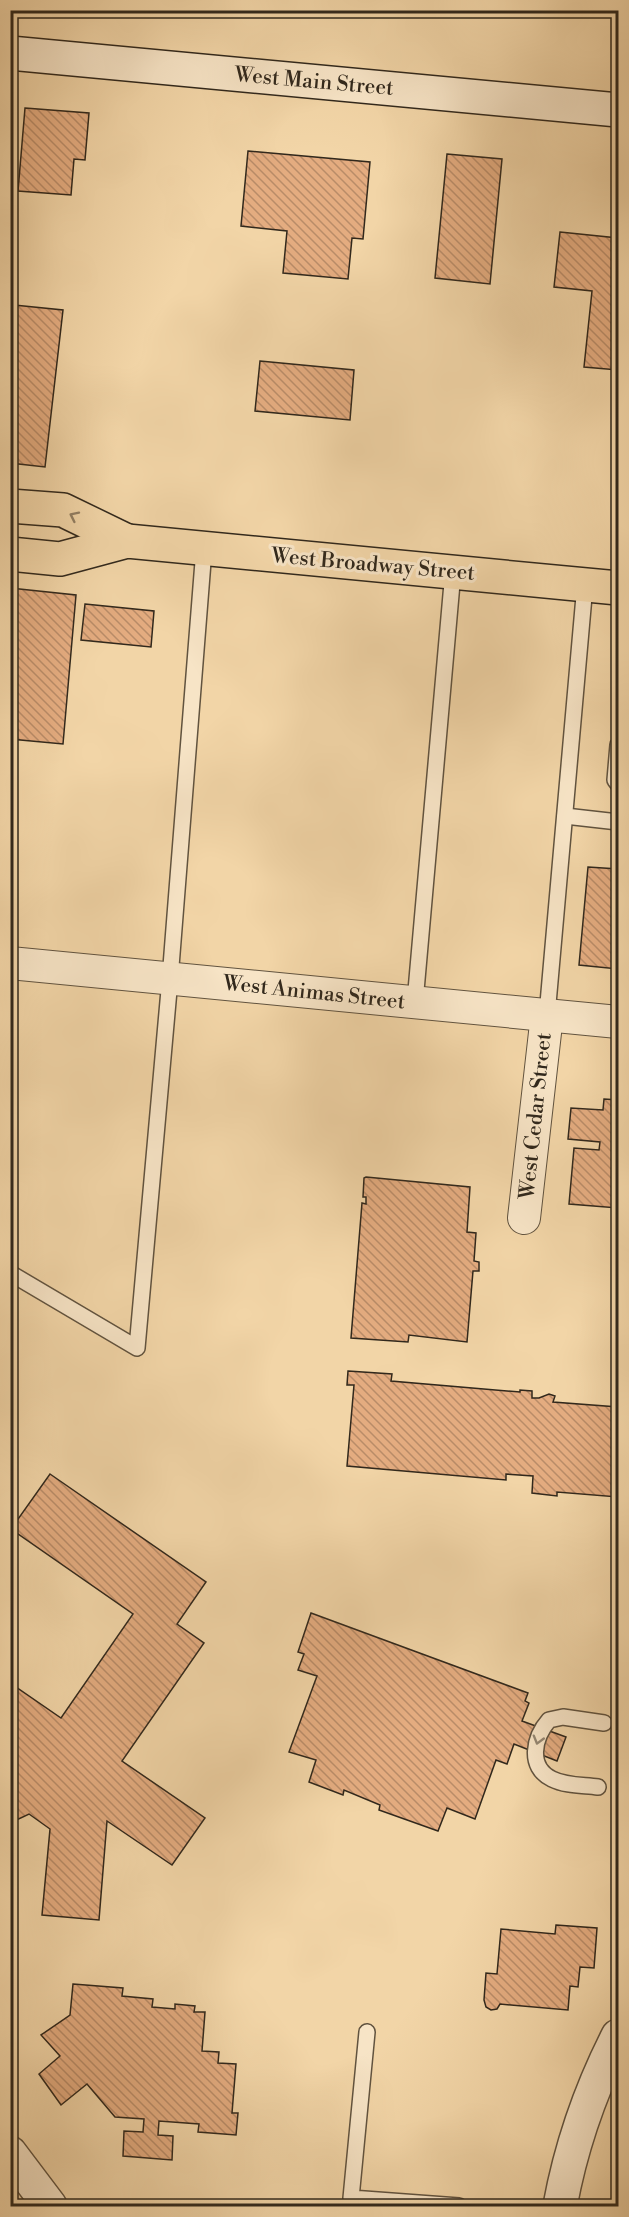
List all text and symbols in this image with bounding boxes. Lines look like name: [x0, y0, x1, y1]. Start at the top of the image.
street label: West Main Street: [232, 62, 395, 102]
one-way arrow: [70, 511, 81, 523]
street label: West Broadway Street: [269, 543, 476, 587]
street label: West Animas Street: [221, 970, 407, 1016]
street label: West Cedar Street: [514, 1031, 558, 1202]
one-way arrow: [533, 1734, 545, 1745]

